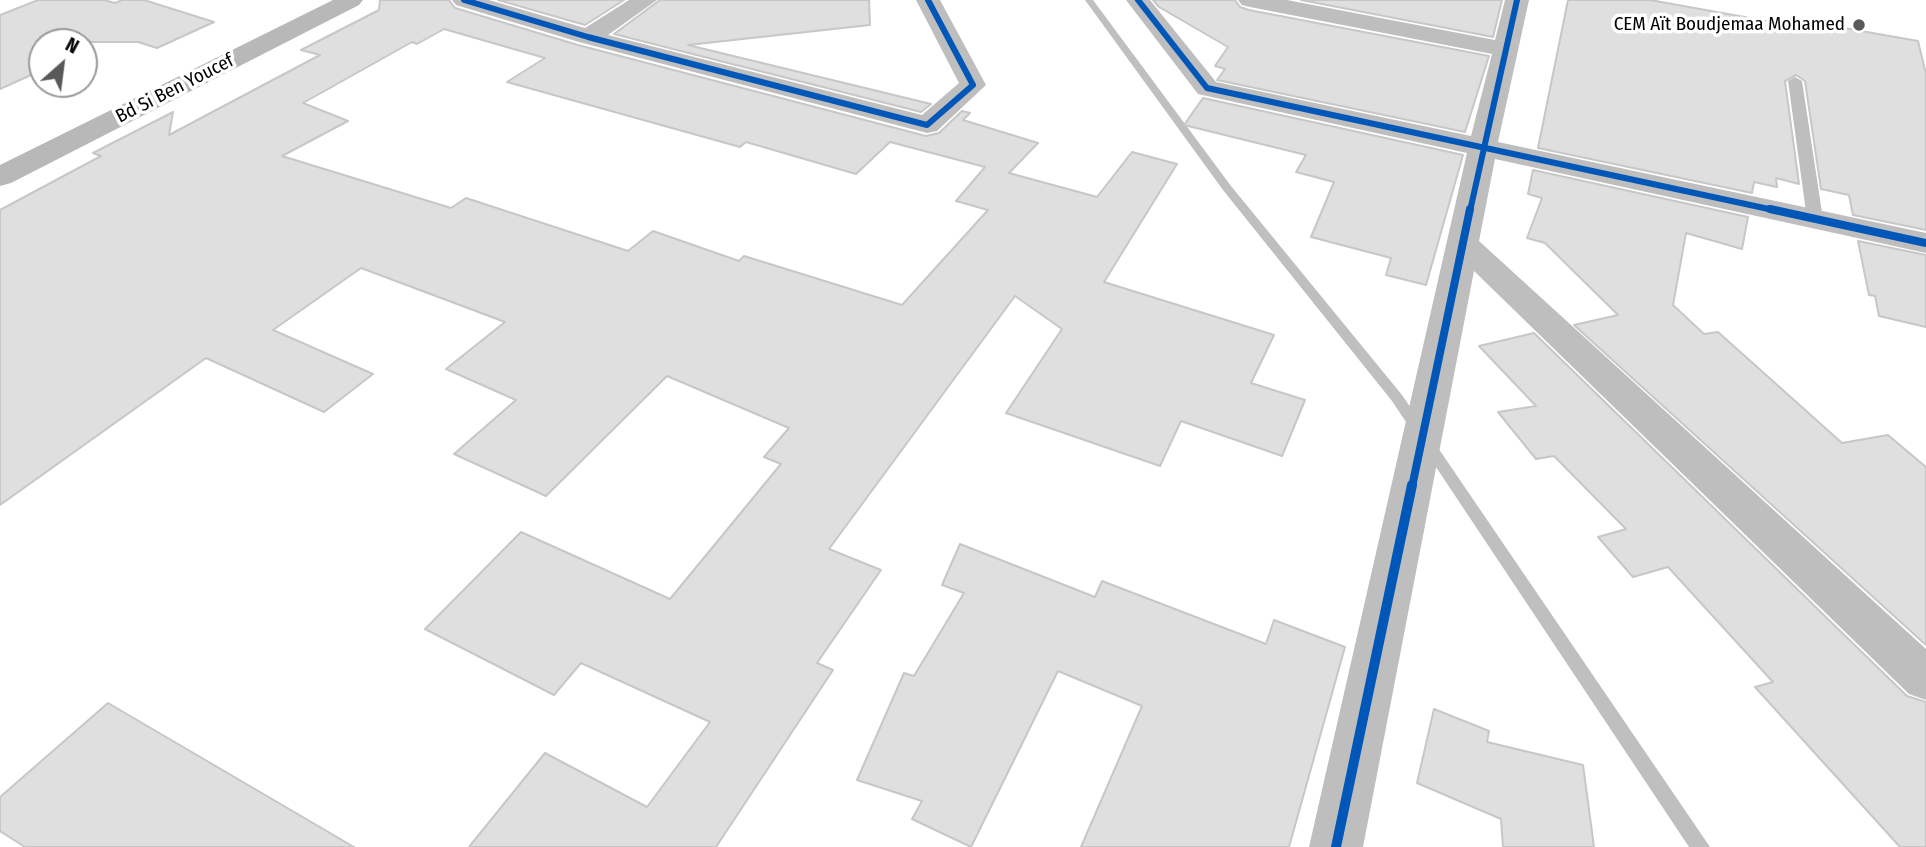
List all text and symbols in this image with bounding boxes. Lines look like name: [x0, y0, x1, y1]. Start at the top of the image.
place label: CEM Aït Boudjemaa Mohamed: [1614, 14, 1845, 36]
marker: CEM Aït Boudjemaa Mohamed: [1851, 17, 1867, 33]
north arrow: [28, 28, 98, 98]
text: N: [62, 33, 83, 59]
street label: Bd Si Ben Youcef: [112, 50, 238, 128]

